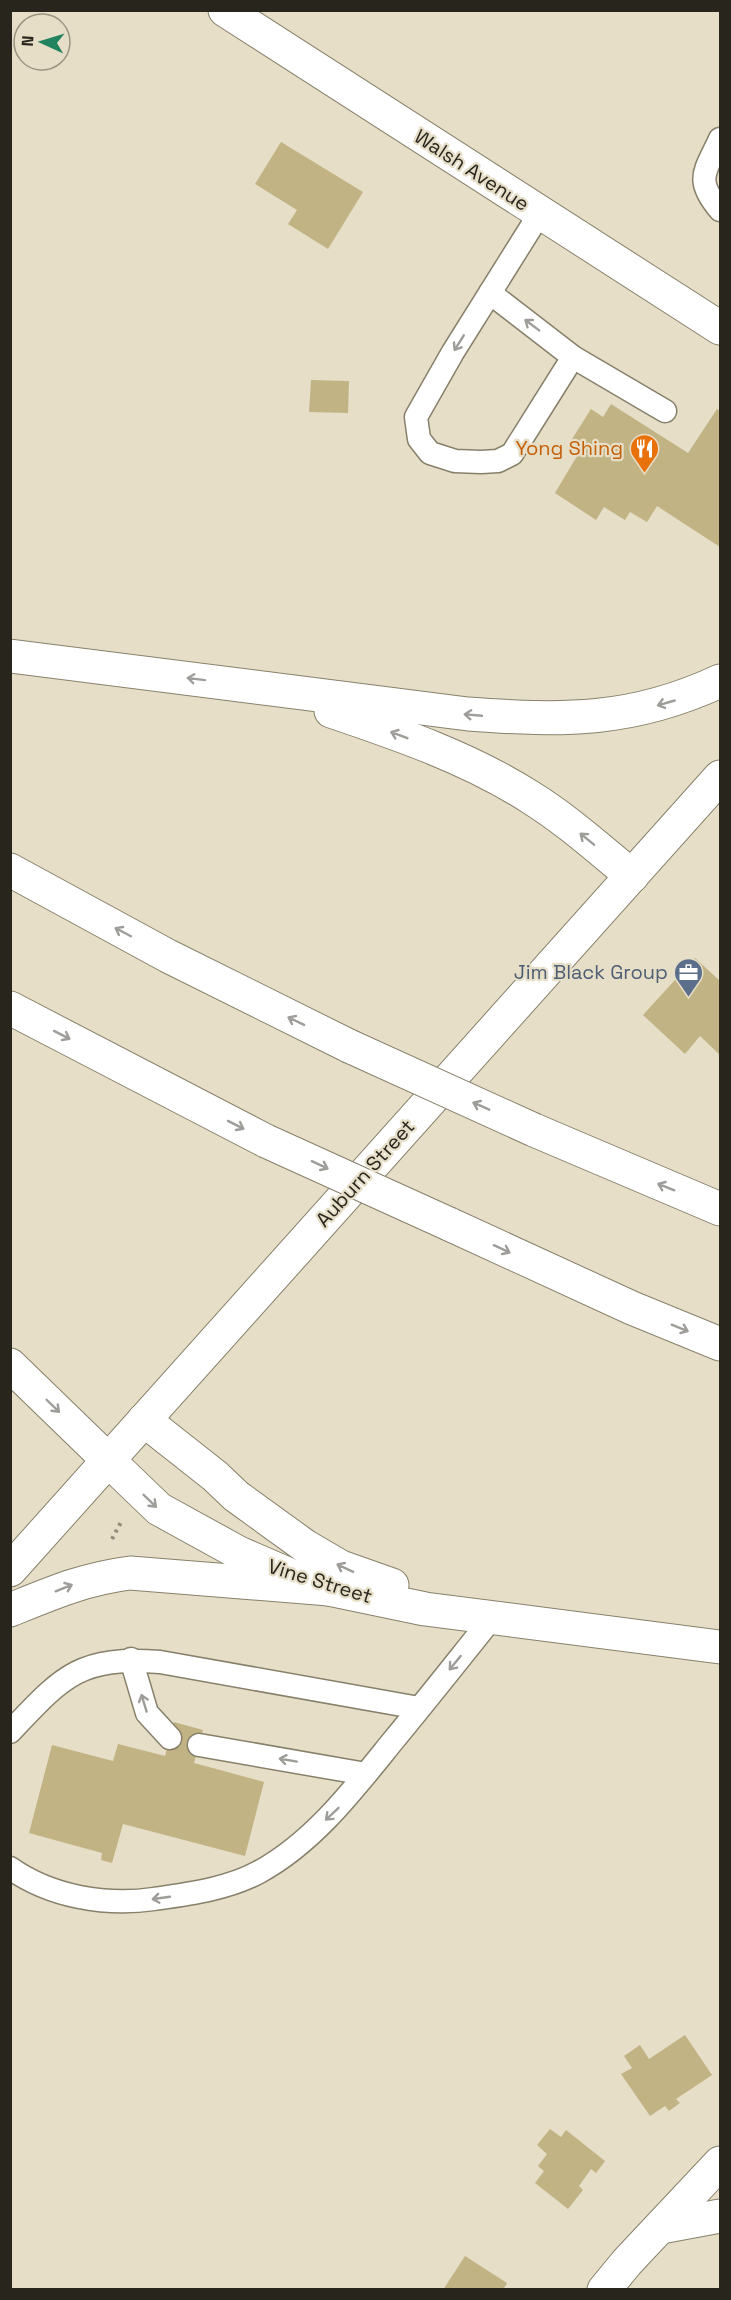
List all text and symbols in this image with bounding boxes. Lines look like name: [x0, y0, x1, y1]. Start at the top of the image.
north arrow: [12, 12, 72, 72]
text: N: [17, 35, 38, 47]
street label: Walsh Avenue: [410, 123, 534, 217]
one-way arrow: [524, 318, 540, 331]
one-way arrow: [453, 334, 465, 350]
restaurant icon: Yong Shing: [628, 432, 660, 474]
place label: Yong Shing: [515, 435, 623, 461]
one-way arrow: [187, 674, 207, 685]
one-way arrow: [657, 698, 676, 709]
one-way arrow: [463, 709, 483, 720]
one-way arrow: [390, 729, 409, 740]
one-way arrow: [580, 832, 595, 846]
one-way arrow: [114, 925, 132, 937]
office icon: Jim Black Group: [673, 956, 705, 998]
place label: Jim Black Group: [514, 959, 668, 985]
one-way arrow: [288, 1014, 306, 1026]
one-way arrow: [53, 1030, 71, 1041]
one-way arrow: [472, 1100, 490, 1111]
street label: Auburn Street: [310, 1114, 420, 1232]
one-way arrow: [226, 1120, 244, 1131]
one-way arrow: [310, 1160, 328, 1172]
one-way arrow: [658, 1181, 676, 1192]
one-way arrow: [493, 1243, 511, 1255]
one-way arrow: [671, 1323, 689, 1334]
one-way arrow: [45, 1398, 60, 1413]
one-way arrow: [143, 1493, 158, 1508]
street label: Vine Street: [265, 1553, 375, 1609]
one-way arrow: [336, 1561, 354, 1573]
one-way arrow: [55, 1582, 73, 1593]
one-way arrow: [449, 1655, 462, 1671]
one-way arrow: [138, 1694, 149, 1713]
one-way arrow: [278, 1755, 298, 1766]
one-way arrow: [324, 1807, 339, 1821]
one-way arrow: [152, 1892, 172, 1903]

